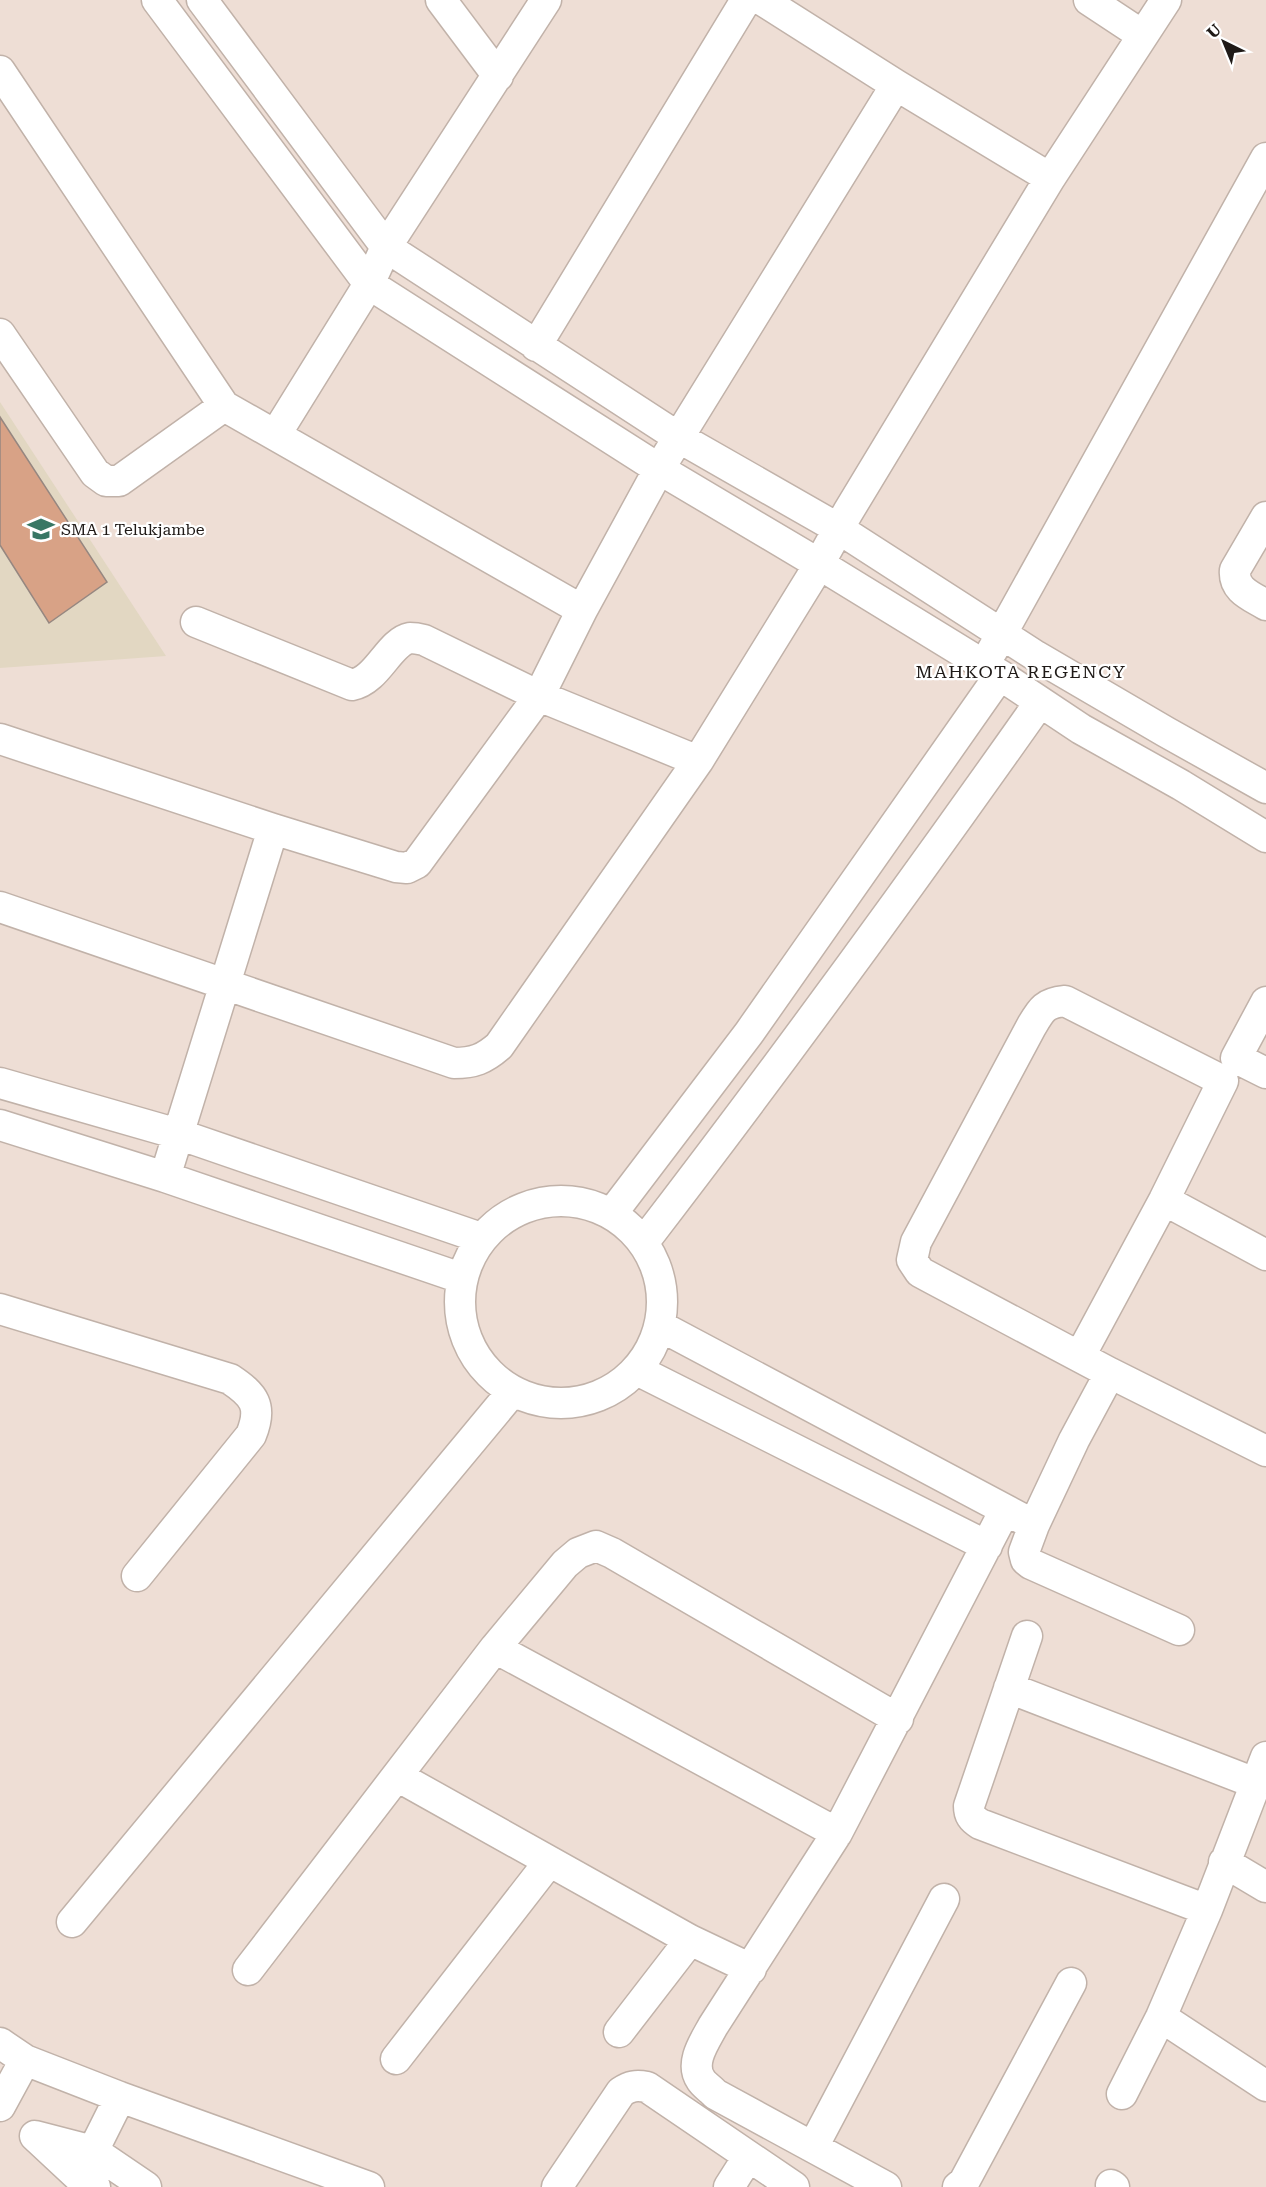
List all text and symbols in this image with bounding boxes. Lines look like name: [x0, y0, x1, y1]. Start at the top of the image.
north arrow: [1194, 12, 1254, 72]
text: U: [1203, 20, 1225, 43]
school or university icon: SMA 1 Telukjambe: [26, 514, 56, 544]
place label: SMA 1 Telukjambe: [61, 520, 205, 539]
district label: MAHKOTA REGENCY: [916, 661, 1126, 682]

